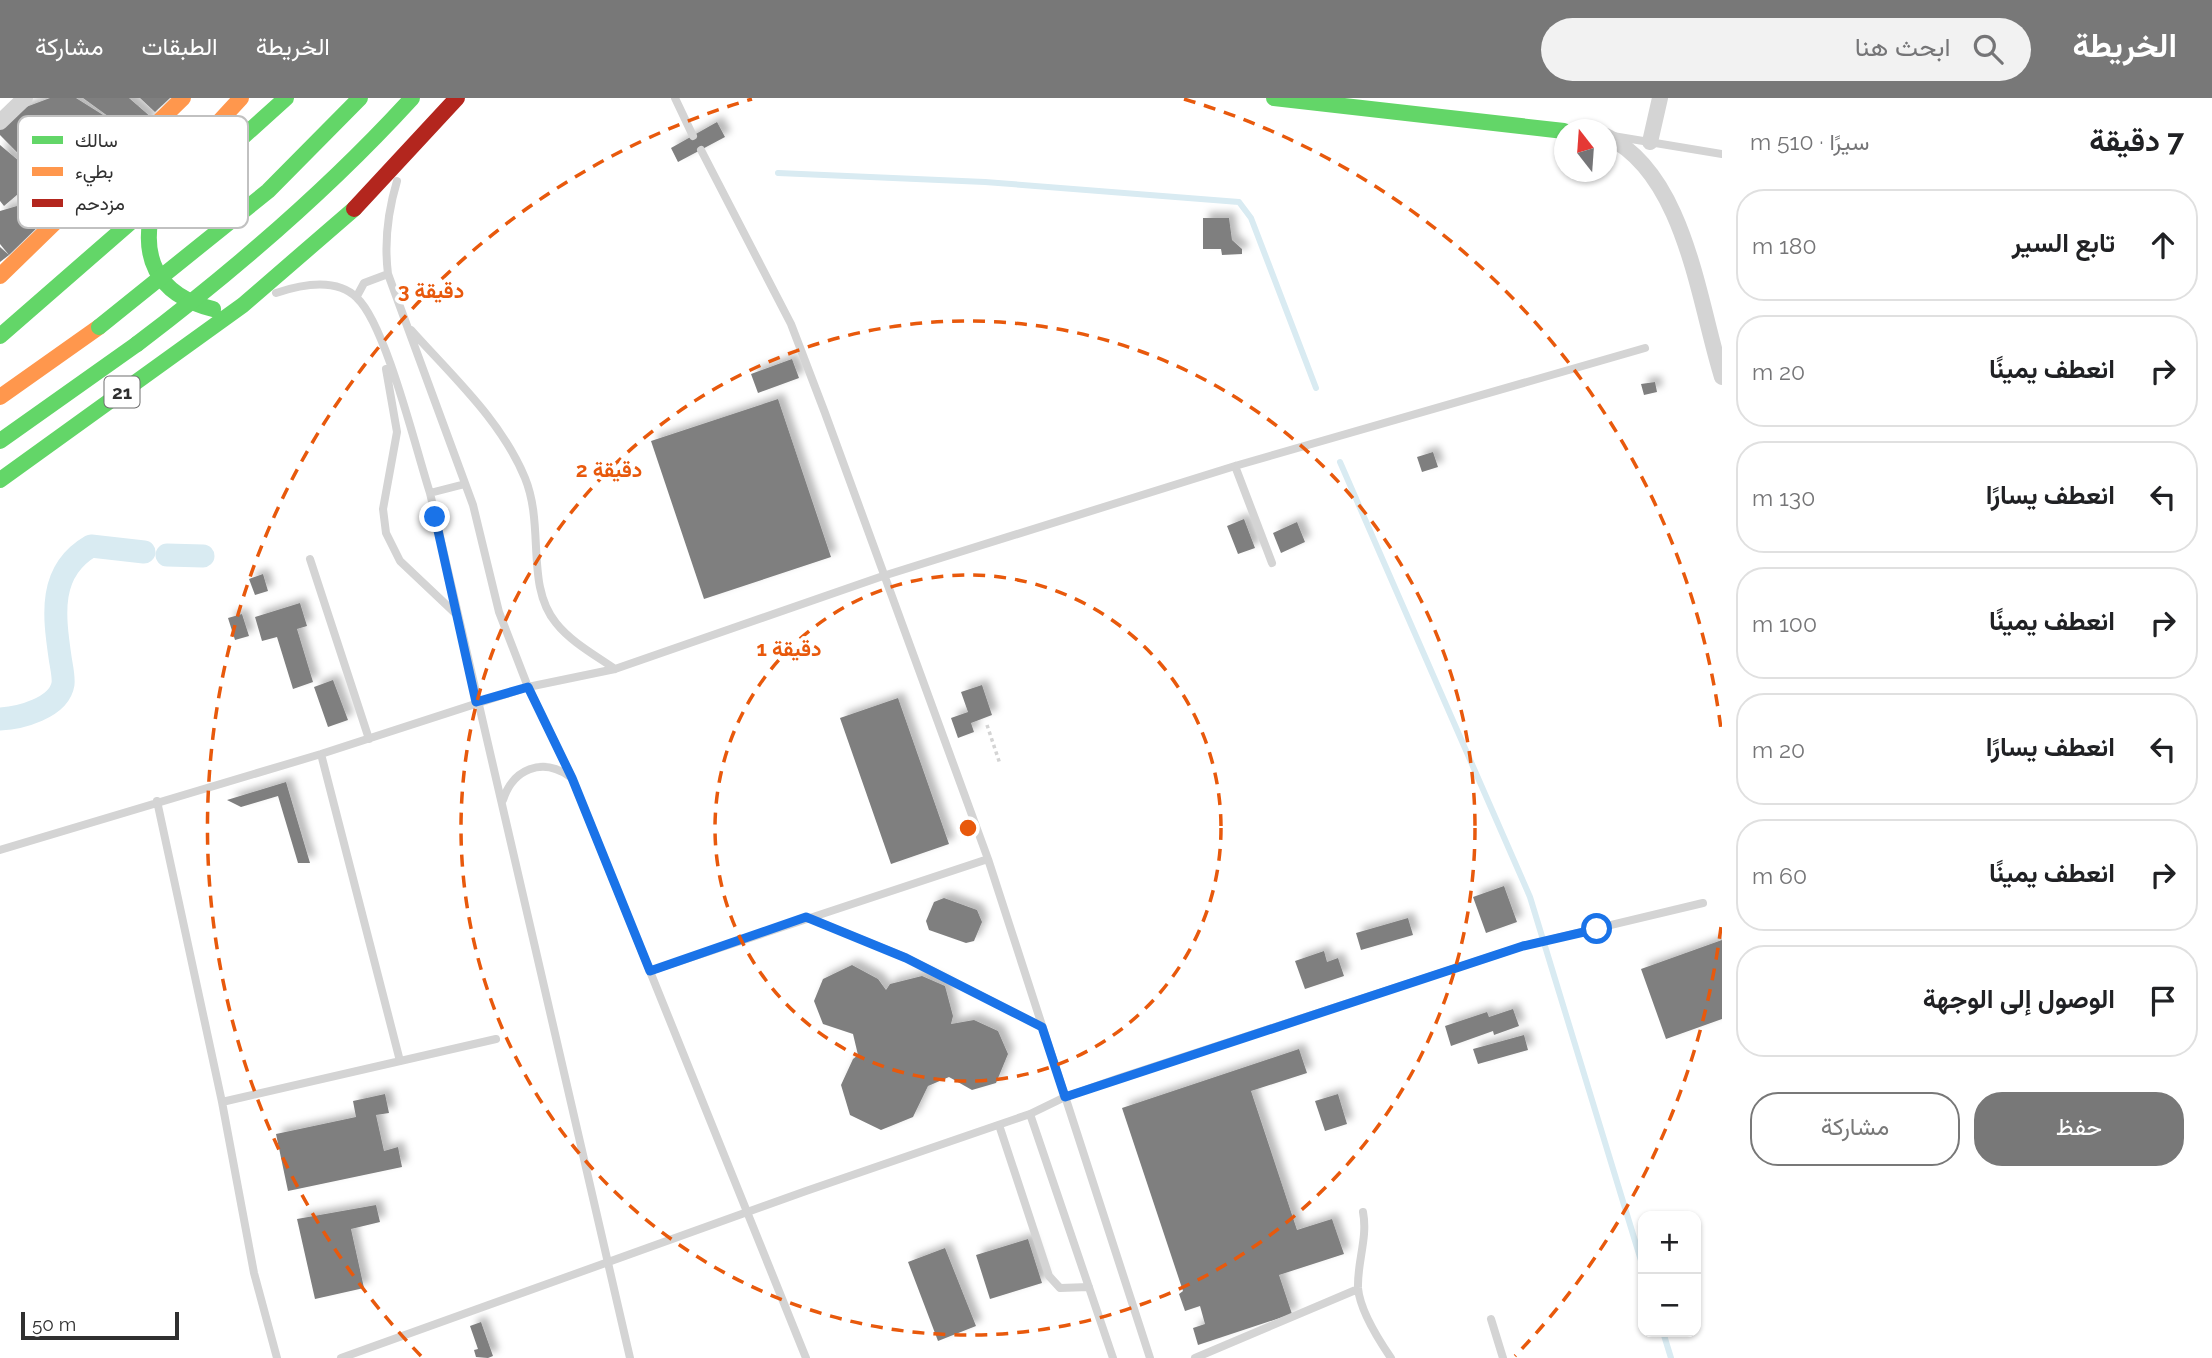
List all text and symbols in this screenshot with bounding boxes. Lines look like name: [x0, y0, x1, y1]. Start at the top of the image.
search box: [1541, 18, 2031, 81]
text: الخريطة: [2073, 26, 2177, 65]
icon: search: [1969, 30, 2007, 68]
text: مشاركة: [35, 32, 103, 61]
text: الطبقات: [141, 32, 218, 61]
text: الخريطة: [256, 32, 330, 61]
text: ابحث هنا: [1855, 32, 1951, 62]
legend: [18, 116, 248, 228]
north arrow: [1554, 119, 1617, 182]
text: 7 دقيقة: [2089, 123, 2184, 158]
text: سيرًا · 510 m: [1750, 128, 1869, 155]
text: سالك: [75, 129, 118, 151]
text: بطيء: [75, 160, 113, 187]
text: مزدحم: [75, 192, 125, 216]
icon: ahead: [2144, 226, 2182, 264]
text: تابع السير: [2012, 228, 2115, 258]
text: 180 m: [1752, 232, 1817, 259]
text: 3 دقيقة: [398, 278, 464, 303]
icon: right: [2144, 352, 2182, 390]
text: انعطف يمينًا: [1989, 354, 2115, 384]
text: 20 m: [1752, 358, 1805, 385]
road number: 21: [104, 376, 140, 408]
text: 2 دقيقة: [576, 457, 642, 482]
icon: left: [2144, 478, 2182, 516]
text: انعطف يسارًا: [1986, 480, 2115, 510]
text: 130 m: [1752, 484, 1815, 511]
route end: [419, 501, 450, 532]
icon: right: [2144, 604, 2182, 642]
text: انعطف يمينًا: [1989, 606, 2115, 636]
text: 100 m: [1752, 610, 1817, 637]
text: 1 دقيقة: [757, 636, 821, 661]
icon: left: [2144, 730, 2182, 768]
text: انعطف يسارًا: [1986, 732, 2115, 762]
text: 20 m: [1752, 736, 1805, 763]
centre of rings: [956, 816, 980, 840]
icon: right: [2144, 856, 2182, 894]
text: انعطف يمينًا: [1989, 858, 2115, 888]
text: 60 m: [1752, 862, 1807, 889]
route start: [1581, 913, 1612, 944]
icon: arrive: [2144, 982, 2182, 1020]
text: الوصول إلى الوجهة: [1923, 984, 2115, 1014]
button: مشاركة: [1750, 1092, 1960, 1166]
button: حفظ: [1974, 1092, 2184, 1166]
map controls: [1638, 1211, 1701, 1337]
button: +: [1638, 1211, 1701, 1274]
button: −: [1638, 1274, 1701, 1337]
scale bar: [21, 1309, 178, 1341]
text: 50 m: [32, 1313, 76, 1335]

